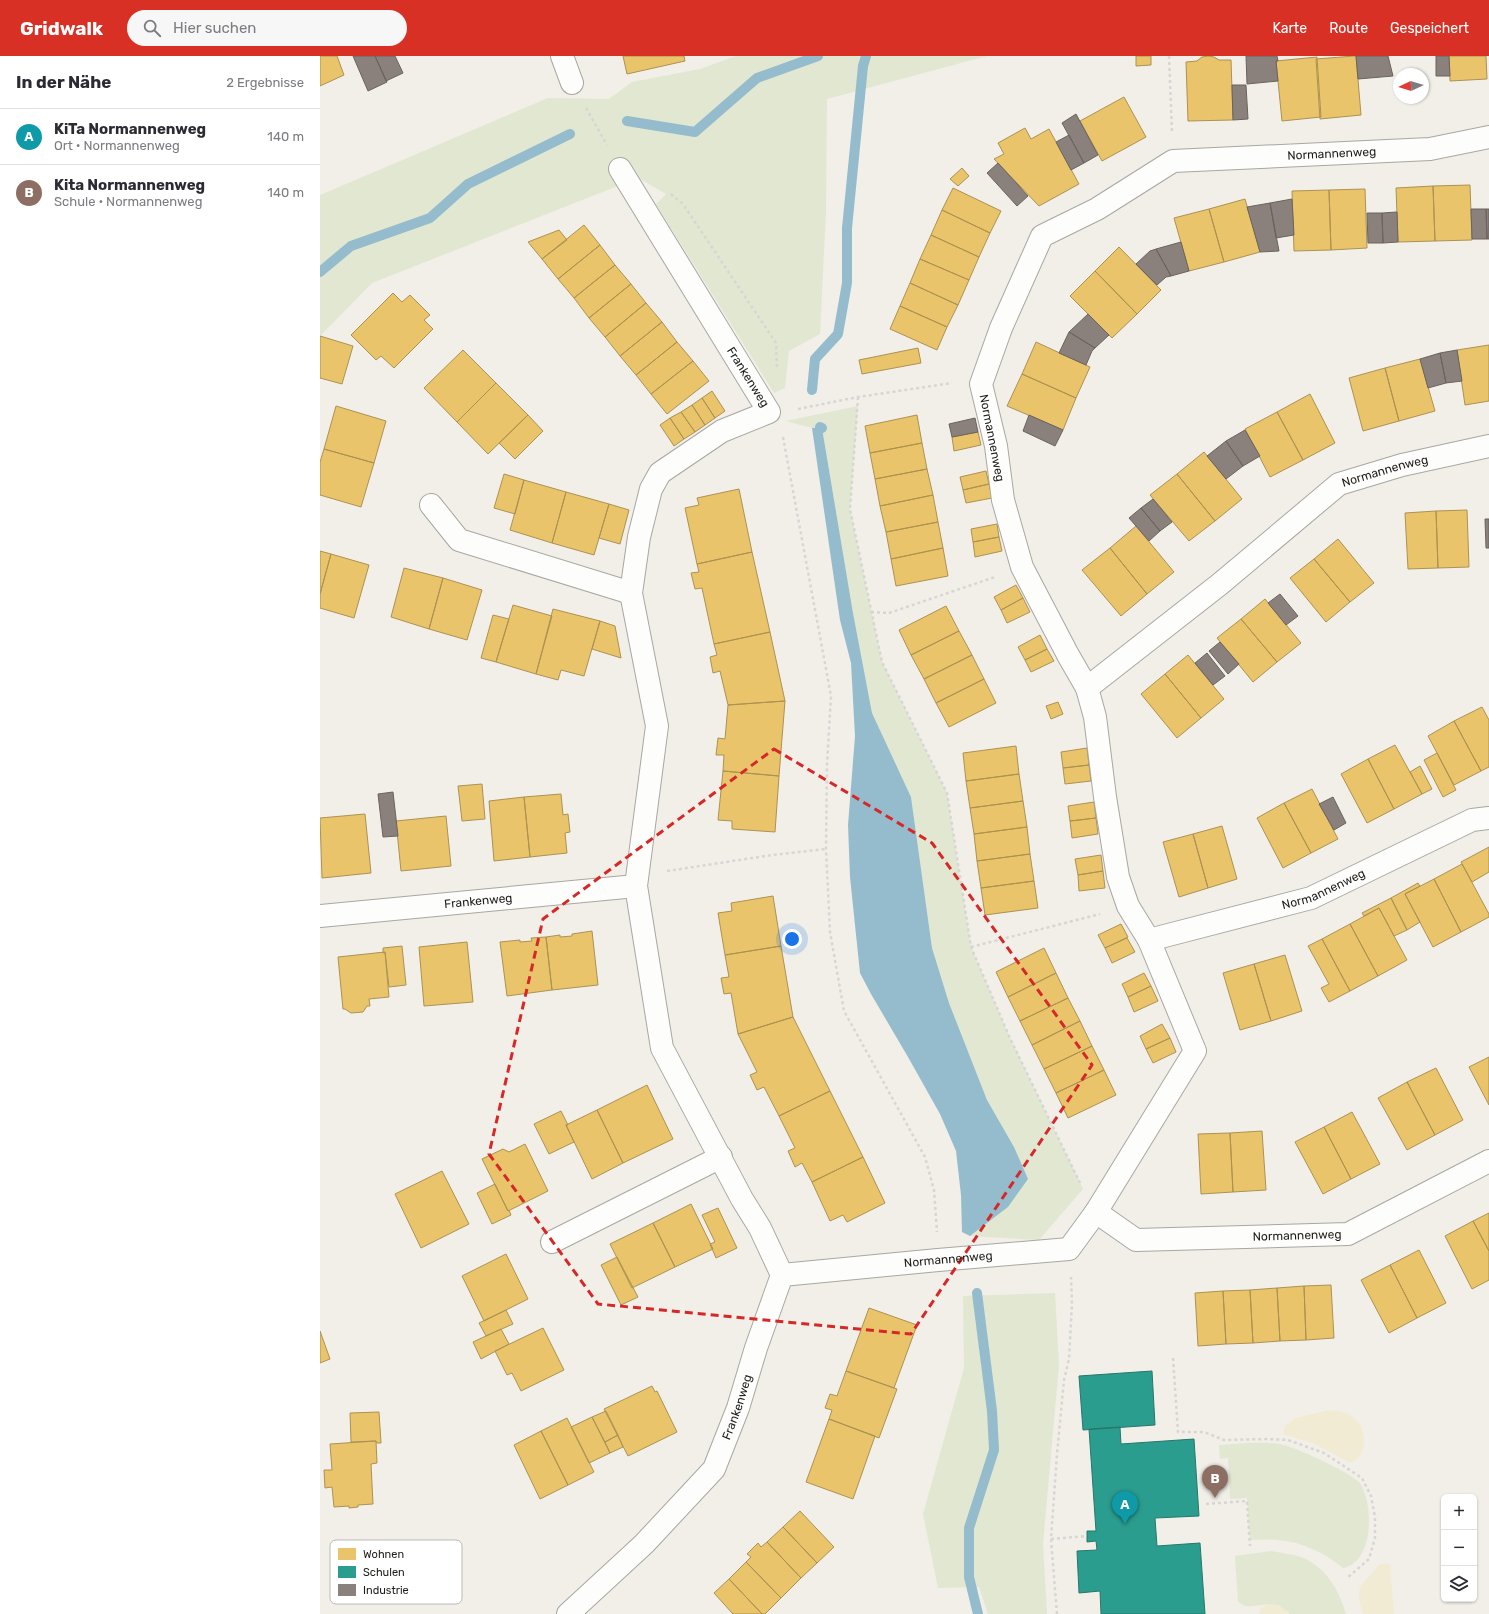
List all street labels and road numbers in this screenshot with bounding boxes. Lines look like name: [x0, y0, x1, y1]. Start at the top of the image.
street label: Normannenweg: [1287, 145, 1376, 163]
street label: Frankenweg: [724, 344, 772, 410]
street label: Normannenweg: [977, 393, 1007, 483]
street label: Normannenweg: [1340, 453, 1429, 490]
street label: Normannenweg: [1280, 866, 1367, 912]
street label: Frankenweg: [444, 891, 513, 911]
street label: Normannenweg: [1252, 1227, 1342, 1244]
street label: Normannenweg: [903, 1248, 993, 1270]
street label: Frankenweg: [719, 1373, 755, 1442]

